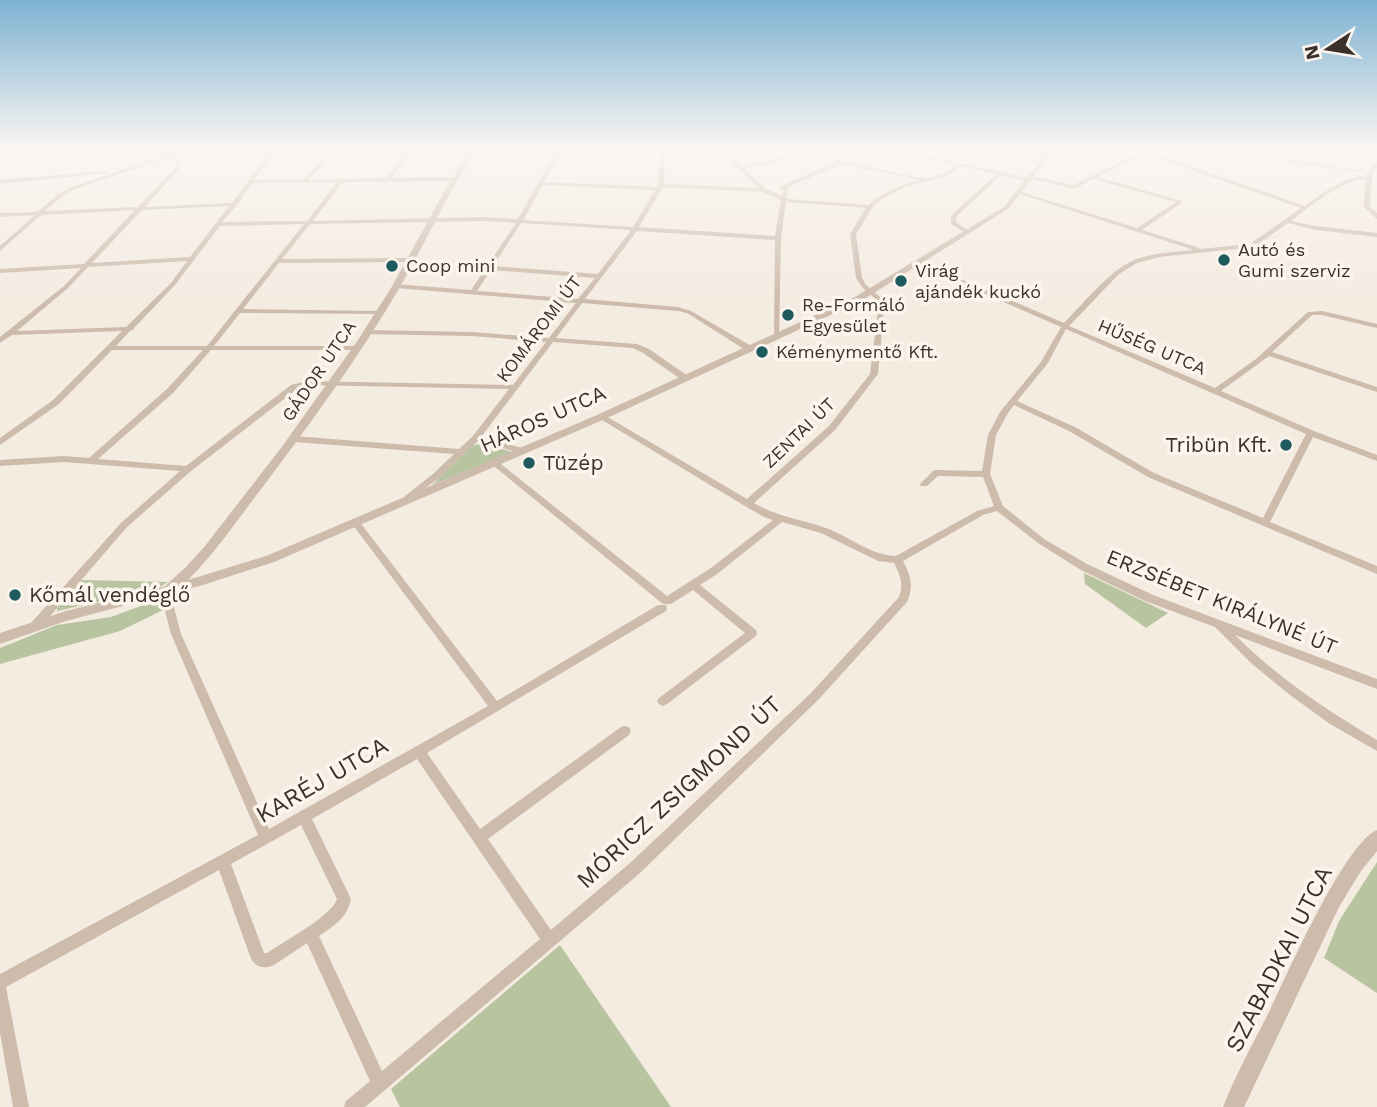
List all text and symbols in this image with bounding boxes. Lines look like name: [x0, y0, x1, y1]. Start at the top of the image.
north arrow: [1293, 14, 1363, 84]
text: N: [1299, 43, 1325, 62]
place label: Autó és Gumi szerviz: [1238, 239, 1351, 281]
marker: Autó és Gumi szerviz: [1216, 252, 1232, 268]
place label: Coop mini: [406, 255, 495, 276]
marker: Coop mini: [384, 258, 400, 274]
place label: Virág ajándék kuckó: [915, 260, 1041, 302]
street label: KOMÁROMI ÚT: [492, 271, 586, 386]
marker: Virág ajándék kuckó: [893, 273, 909, 289]
place label: Re-Formáló Egyesület: [802, 294, 905, 336]
marker: Re-Formáló Egyesület: [780, 307, 796, 323]
street label: HŰSÉG UTCA: [1095, 314, 1209, 379]
street label: GÁDOR UTCA: [277, 316, 360, 425]
place label: Kéménymentő Kft.: [776, 341, 938, 362]
marker: Kéménymentő Kft.: [754, 344, 770, 360]
street label: HÁROS UTCA: [476, 380, 610, 457]
street label: ZENTAI ÚT: [758, 393, 839, 472]
place label: Tribün Kft.: [1165, 432, 1272, 457]
marker: Tribün Kft.: [1278, 437, 1294, 453]
place label: Tüzép: [543, 450, 604, 475]
marker: Tüzép: [521, 455, 537, 471]
street label: ERZSÉBET KIRÁLYNÉ ÚT: [1103, 544, 1342, 659]
place label: Kőmál vendéglő: [29, 582, 190, 607]
marker: Kőmál vendéglő: [7, 587, 23, 603]
street label: MÓRICZ ZSIGMOND ÚT: [571, 690, 787, 894]
street label: KARÉJ UTCA: [251, 731, 393, 829]
street label: SZABADKAI UTCA: [1220, 861, 1338, 1057]

